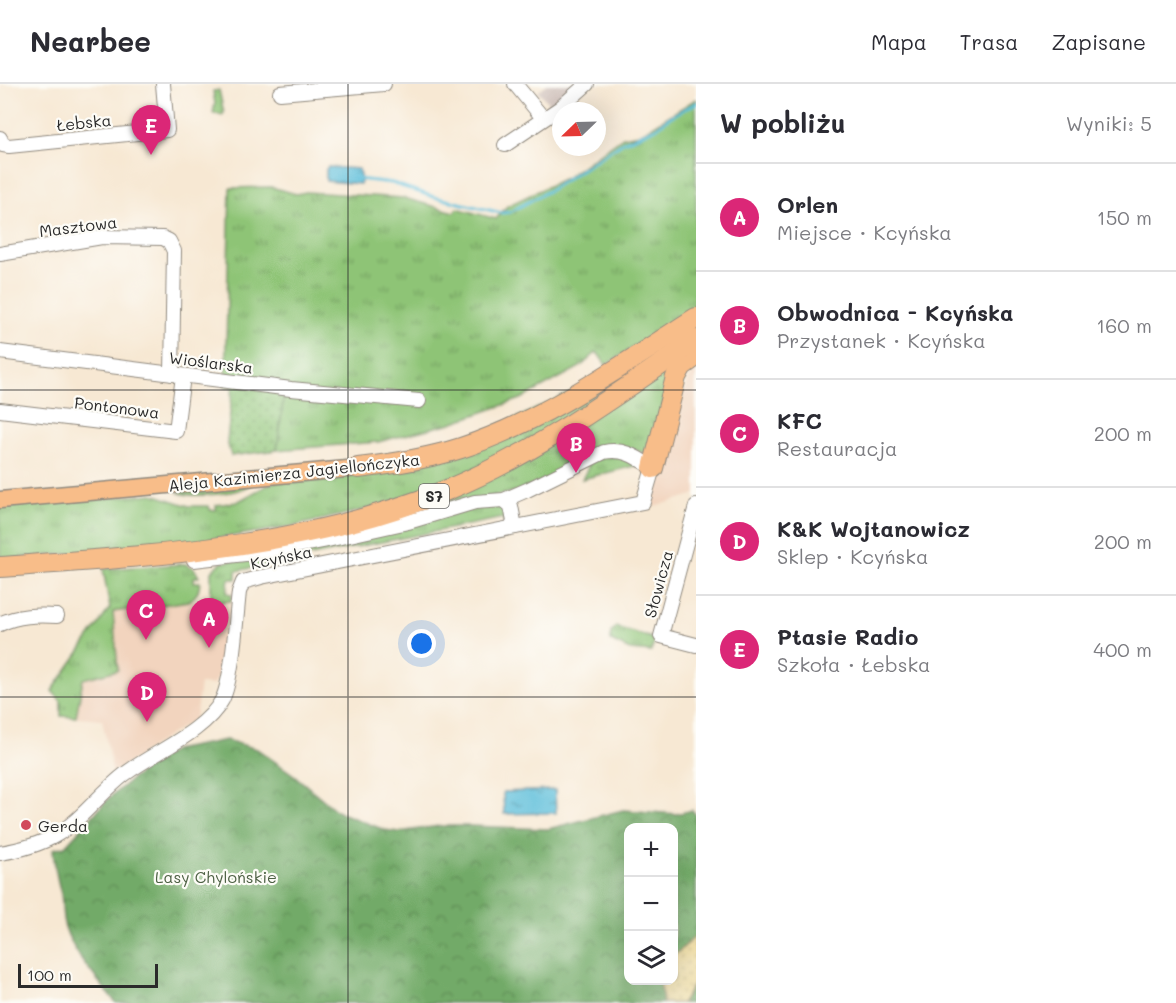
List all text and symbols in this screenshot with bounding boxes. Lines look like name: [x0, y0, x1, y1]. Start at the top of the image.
text: Nearbee: [30, 23, 151, 59]
text: Mapa: [871, 28, 927, 55]
text: Trasa: [960, 28, 1018, 55]
text: Zapisane: [1051, 28, 1146, 55]
north arrow: [552, 102, 606, 156]
pin: E: [132, 106, 170, 155]
text: W pobliżu: [720, 106, 846, 140]
street label: Łebska: [56, 109, 112, 135]
text: Wyniki: 5: [1066, 110, 1152, 136]
text: Orlen: [777, 190, 838, 219]
text: A: [733, 204, 746, 230]
text: 150 m: [1097, 204, 1152, 230]
street label: Masztowa: [38, 211, 118, 241]
text: Miejsce · Kcyńska: [777, 219, 952, 245]
text: Obwodnica - Kcyńska: [777, 298, 1014, 327]
text: B: [733, 312, 746, 338]
text: 160 m: [1096, 312, 1152, 338]
text: Przystanek · Kcyńska: [777, 327, 986, 353]
street label: Wioślarska: [168, 346, 254, 378]
street label: Pontonowa: [73, 391, 161, 423]
text: KFC: [777, 406, 822, 435]
text: C: [732, 420, 747, 446]
text: 200 m: [1094, 420, 1152, 446]
pin: B: [556, 424, 596, 473]
text: Restauracja: [777, 435, 898, 461]
street label: Aleja Kazimierza Jagiellończyka: [167, 448, 421, 496]
road number: S7: [419, 484, 449, 508]
text: K&K Wojtanowicz: [777, 514, 970, 543]
text: D: [732, 528, 747, 554]
text: 200 m: [1094, 528, 1152, 554]
street label: Kcyńska: [248, 540, 314, 574]
text: Sklep · Kcyńska: [777, 543, 928, 569]
street label: Słowicza: [639, 548, 677, 620]
pin: C: [126, 590, 166, 640]
pin: A: [190, 598, 228, 648]
text: Ptasie Radio: [777, 622, 918, 651]
your location: [407, 629, 436, 658]
text: E: [733, 636, 746, 662]
text: 400 m: [1093, 636, 1152, 662]
text: Szkoła · Łebska: [777, 651, 931, 677]
pin: D: [128, 672, 166, 722]
place label: Gerda: [38, 815, 88, 836]
marker: Gerda: [19, 818, 33, 832]
map controls: [624, 823, 678, 985]
button: +: [624, 823, 678, 877]
park label: Lasy Chylońskie: [155, 866, 277, 887]
button: −: [624, 877, 678, 931]
button: layers: [624, 931, 678, 985]
scale bar: [18, 961, 158, 988]
text: 100 m: [27, 964, 72, 985]

